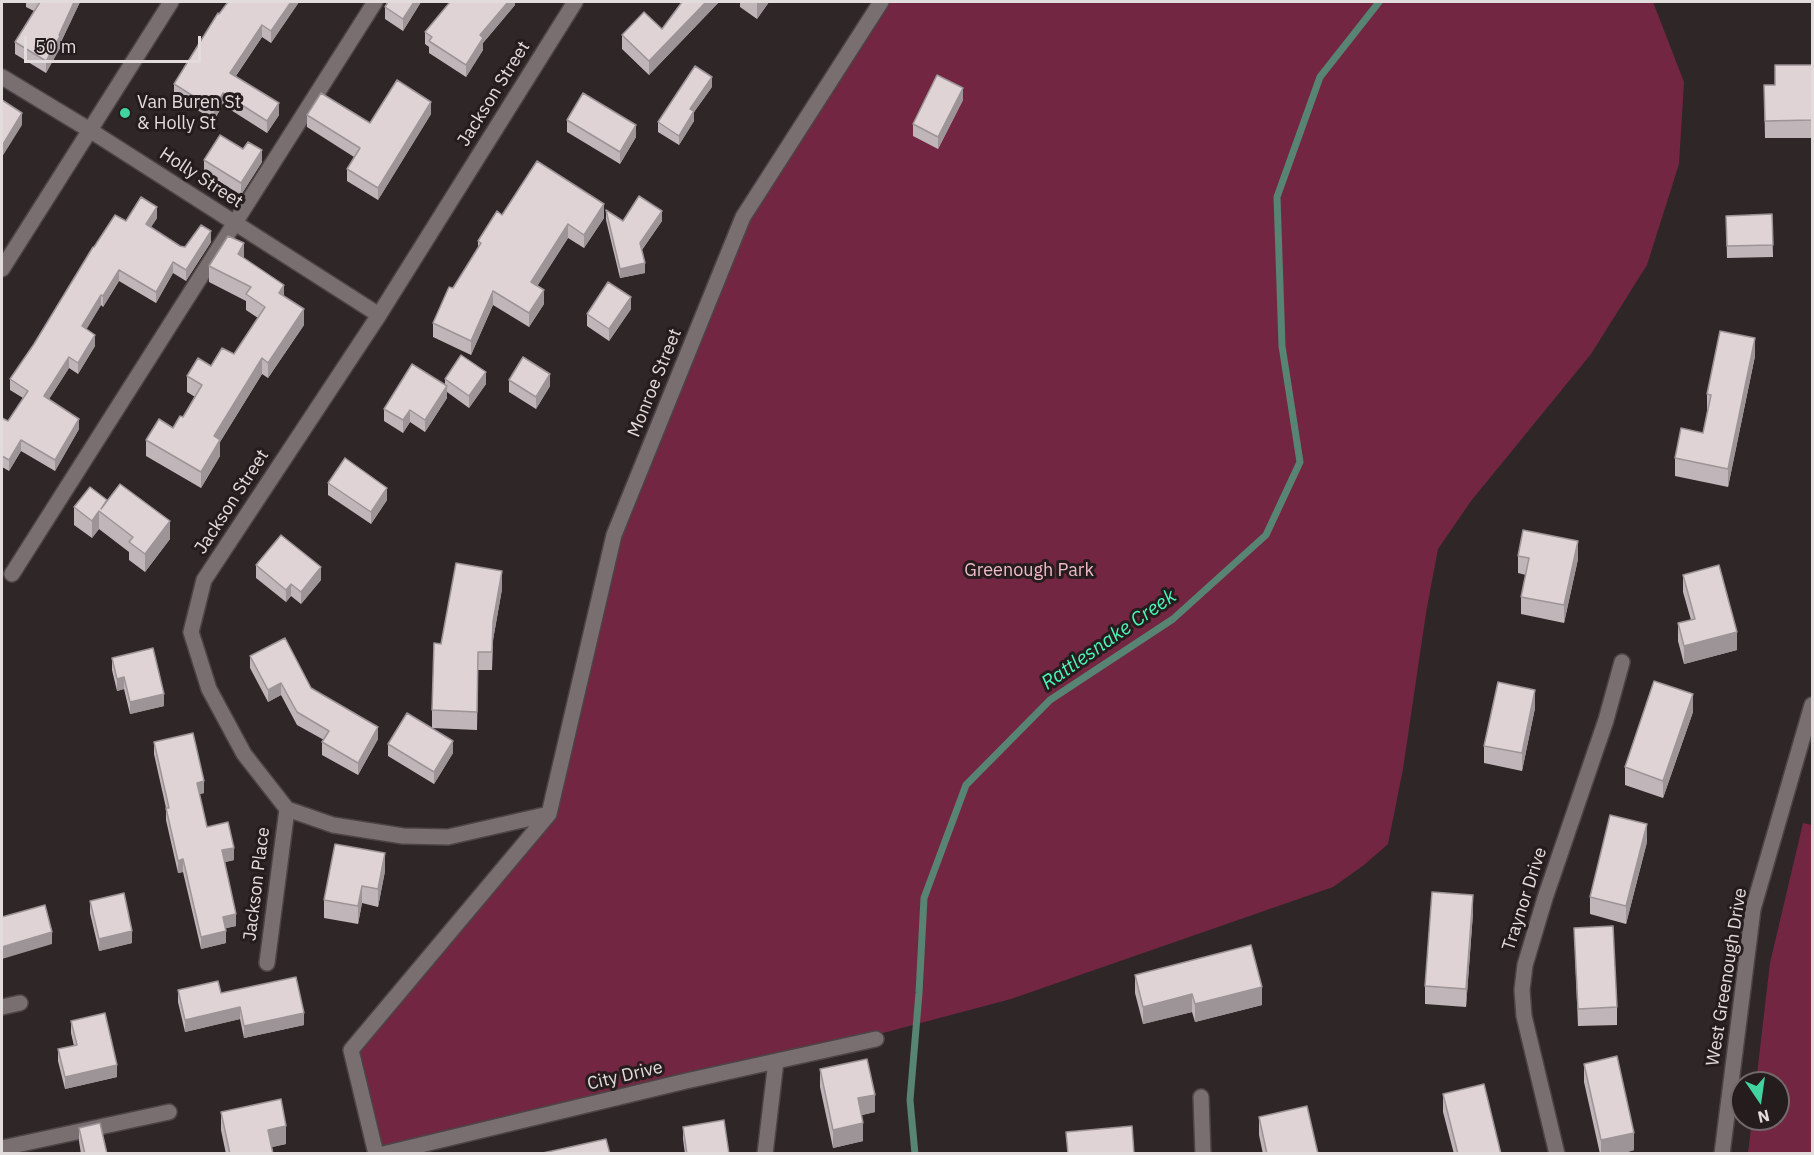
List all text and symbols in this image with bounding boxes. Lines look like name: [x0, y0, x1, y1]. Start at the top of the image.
scale bar: [27, 24, 204, 62]
text: 50 m: [35, 35, 77, 58]
street label: Jackson Street: [453, 37, 535, 151]
place label: Van Buren St & Holly St: [137, 92, 241, 134]
marker: Van Buren St & Holly St: [118, 106, 132, 120]
street label: Holly Street: [155, 143, 247, 213]
street label: Monroe Street: [623, 326, 687, 440]
street label: Jackson Street: [190, 446, 274, 558]
park label: Greenough Park: [964, 560, 1094, 582]
water label: Rattlesnake Creek: [1037, 585, 1181, 695]
street label: Jackson Place: [239, 826, 275, 942]
street label: Traynor Drive: [1498, 845, 1552, 953]
street label: West Greenough Drive: [1702, 886, 1752, 1068]
street label: City Drive: [585, 1057, 665, 1095]
north arrow: [1730, 1071, 1790, 1131]
text: N: [1756, 1106, 1771, 1128]

